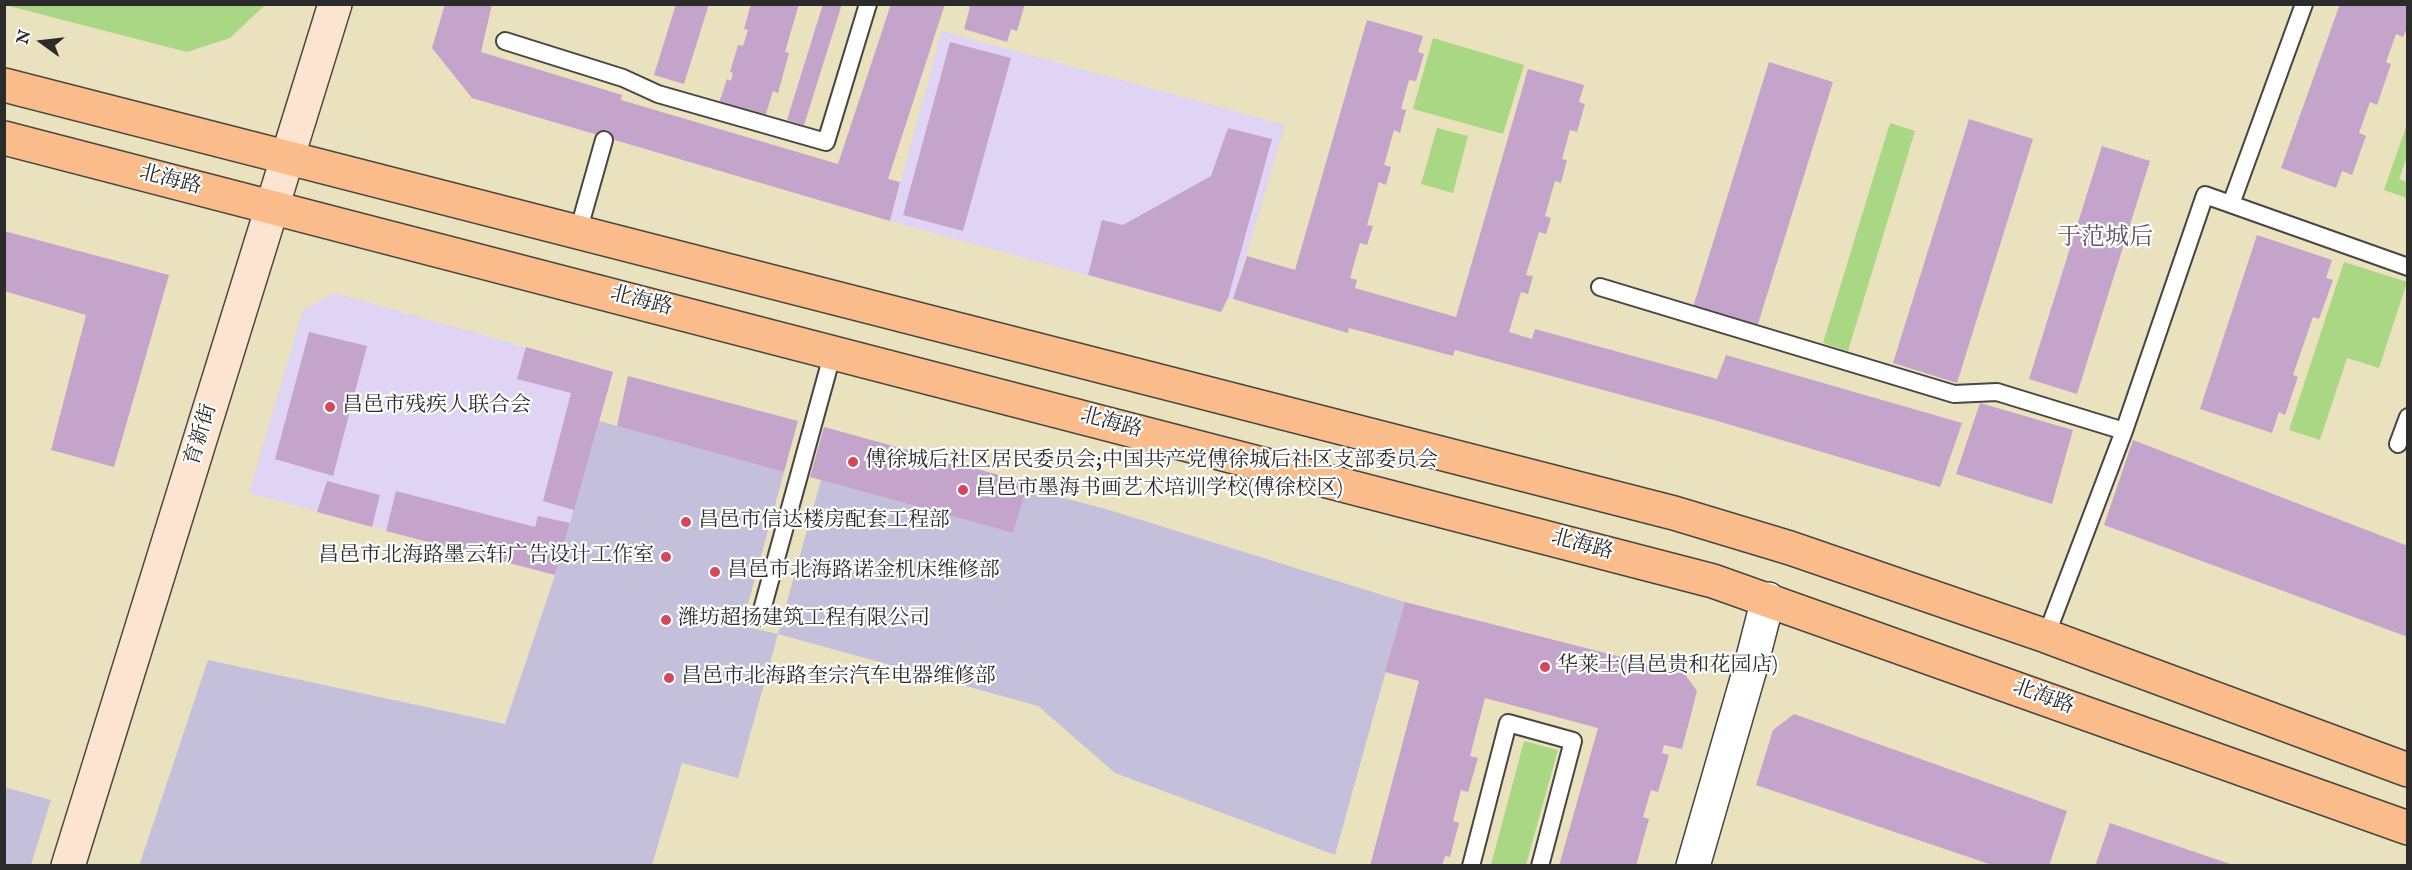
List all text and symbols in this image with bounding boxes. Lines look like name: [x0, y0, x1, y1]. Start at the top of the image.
north arrow: [12, 12, 72, 72]
text: N: [13, 28, 36, 47]
street label: 北海路: [136, 161, 204, 201]
district label: 于范城后: [2057, 225, 2153, 253]
street label: 北海路: [607, 282, 675, 322]
place label: 昌邑市残疾人联合会: [342, 394, 531, 420]
marker: 昌邑市残疾人联合会: [323, 400, 337, 414]
street label: 育新街: [181, 401, 223, 469]
street label: 北海路: [1077, 404, 1145, 444]
place label: 傅徐城后社区居民委员会;中国共产党傅徐城后社区支部委员会: [865, 449, 1438, 475]
marker: 傅徐城后社区居民委员会;中国共产党傅徐城后社区支部委员会: [846, 455, 860, 469]
place label: 昌邑市墨海书画艺术培训学校(傅徐校区): [975, 477, 1343, 503]
marker: 昌邑市墨海书画艺术培训学校(傅徐校区): [956, 483, 970, 497]
place label: 昌邑市信达楼房配套工程部: [698, 509, 950, 535]
marker: 昌邑市信达楼房配套工程部: [679, 515, 693, 529]
street label: 北海路: [1548, 526, 1616, 566]
place label: 昌邑市北海路墨云轩广告设计工作室: [318, 544, 654, 570]
marker: 昌邑市北海路墨云轩广告设计工作室: [659, 550, 673, 564]
place label: 昌邑市北海路诺金机床维修部: [727, 559, 1000, 585]
marker: 昌邑市北海路诺金机床维修部: [708, 565, 722, 579]
place label: 潍坊超扬建筑工程有限公司: [678, 607, 930, 633]
marker: 潍坊超扬建筑工程有限公司: [659, 613, 673, 627]
place label: 华莱士(昌邑贵和花园店): [1557, 654, 1778, 680]
marker: 华莱士(昌邑贵和花园店): [1538, 660, 1552, 674]
place label: 昌邑市北海路奎宗汽车电器维修部: [681, 665, 996, 691]
marker: 昌邑市北海路奎宗汽车电器维修部: [662, 671, 676, 685]
street label: 北海路: [2009, 675, 2077, 721]

